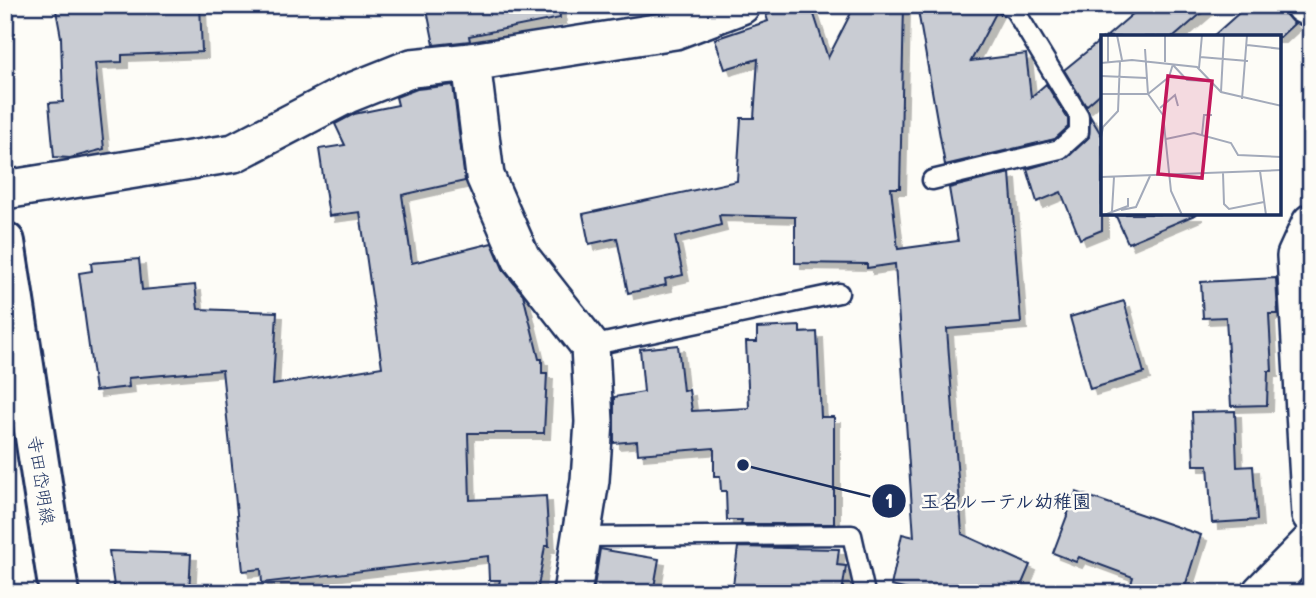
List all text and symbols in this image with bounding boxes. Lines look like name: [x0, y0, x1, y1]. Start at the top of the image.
inset map: [1101, 35, 1281, 215]
street label: 寺田岱明線: [23, 434, 61, 526]
callout: 玉名ルーテル幼稚園: [871, 481, 1106, 521]
text: 1: [884, 486, 894, 513]
text: 玉名ルーテル幼稚園: [921, 488, 1091, 513]

